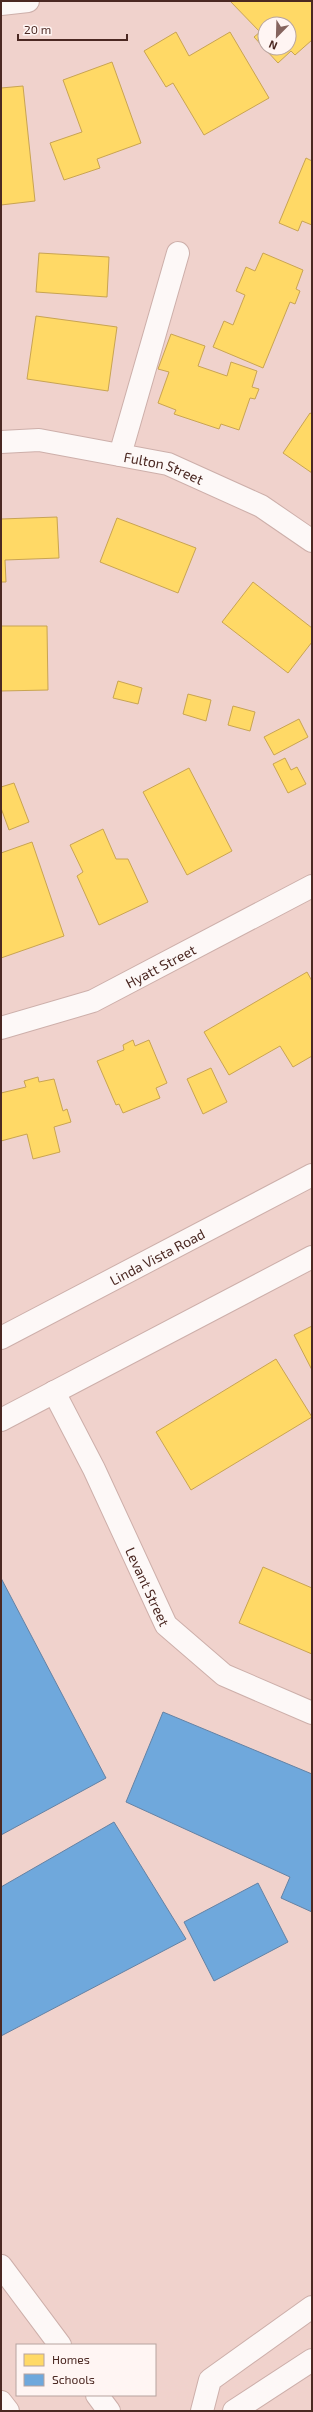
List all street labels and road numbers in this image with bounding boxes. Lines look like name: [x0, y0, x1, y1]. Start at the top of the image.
street label: Fulton Street: [122, 447, 206, 487]
street label: Hyatt Street: [122, 940, 199, 991]
street label: Linda Vista Road: [106, 1224, 207, 1288]
street label: Levant Street: [123, 1544, 174, 1629]

